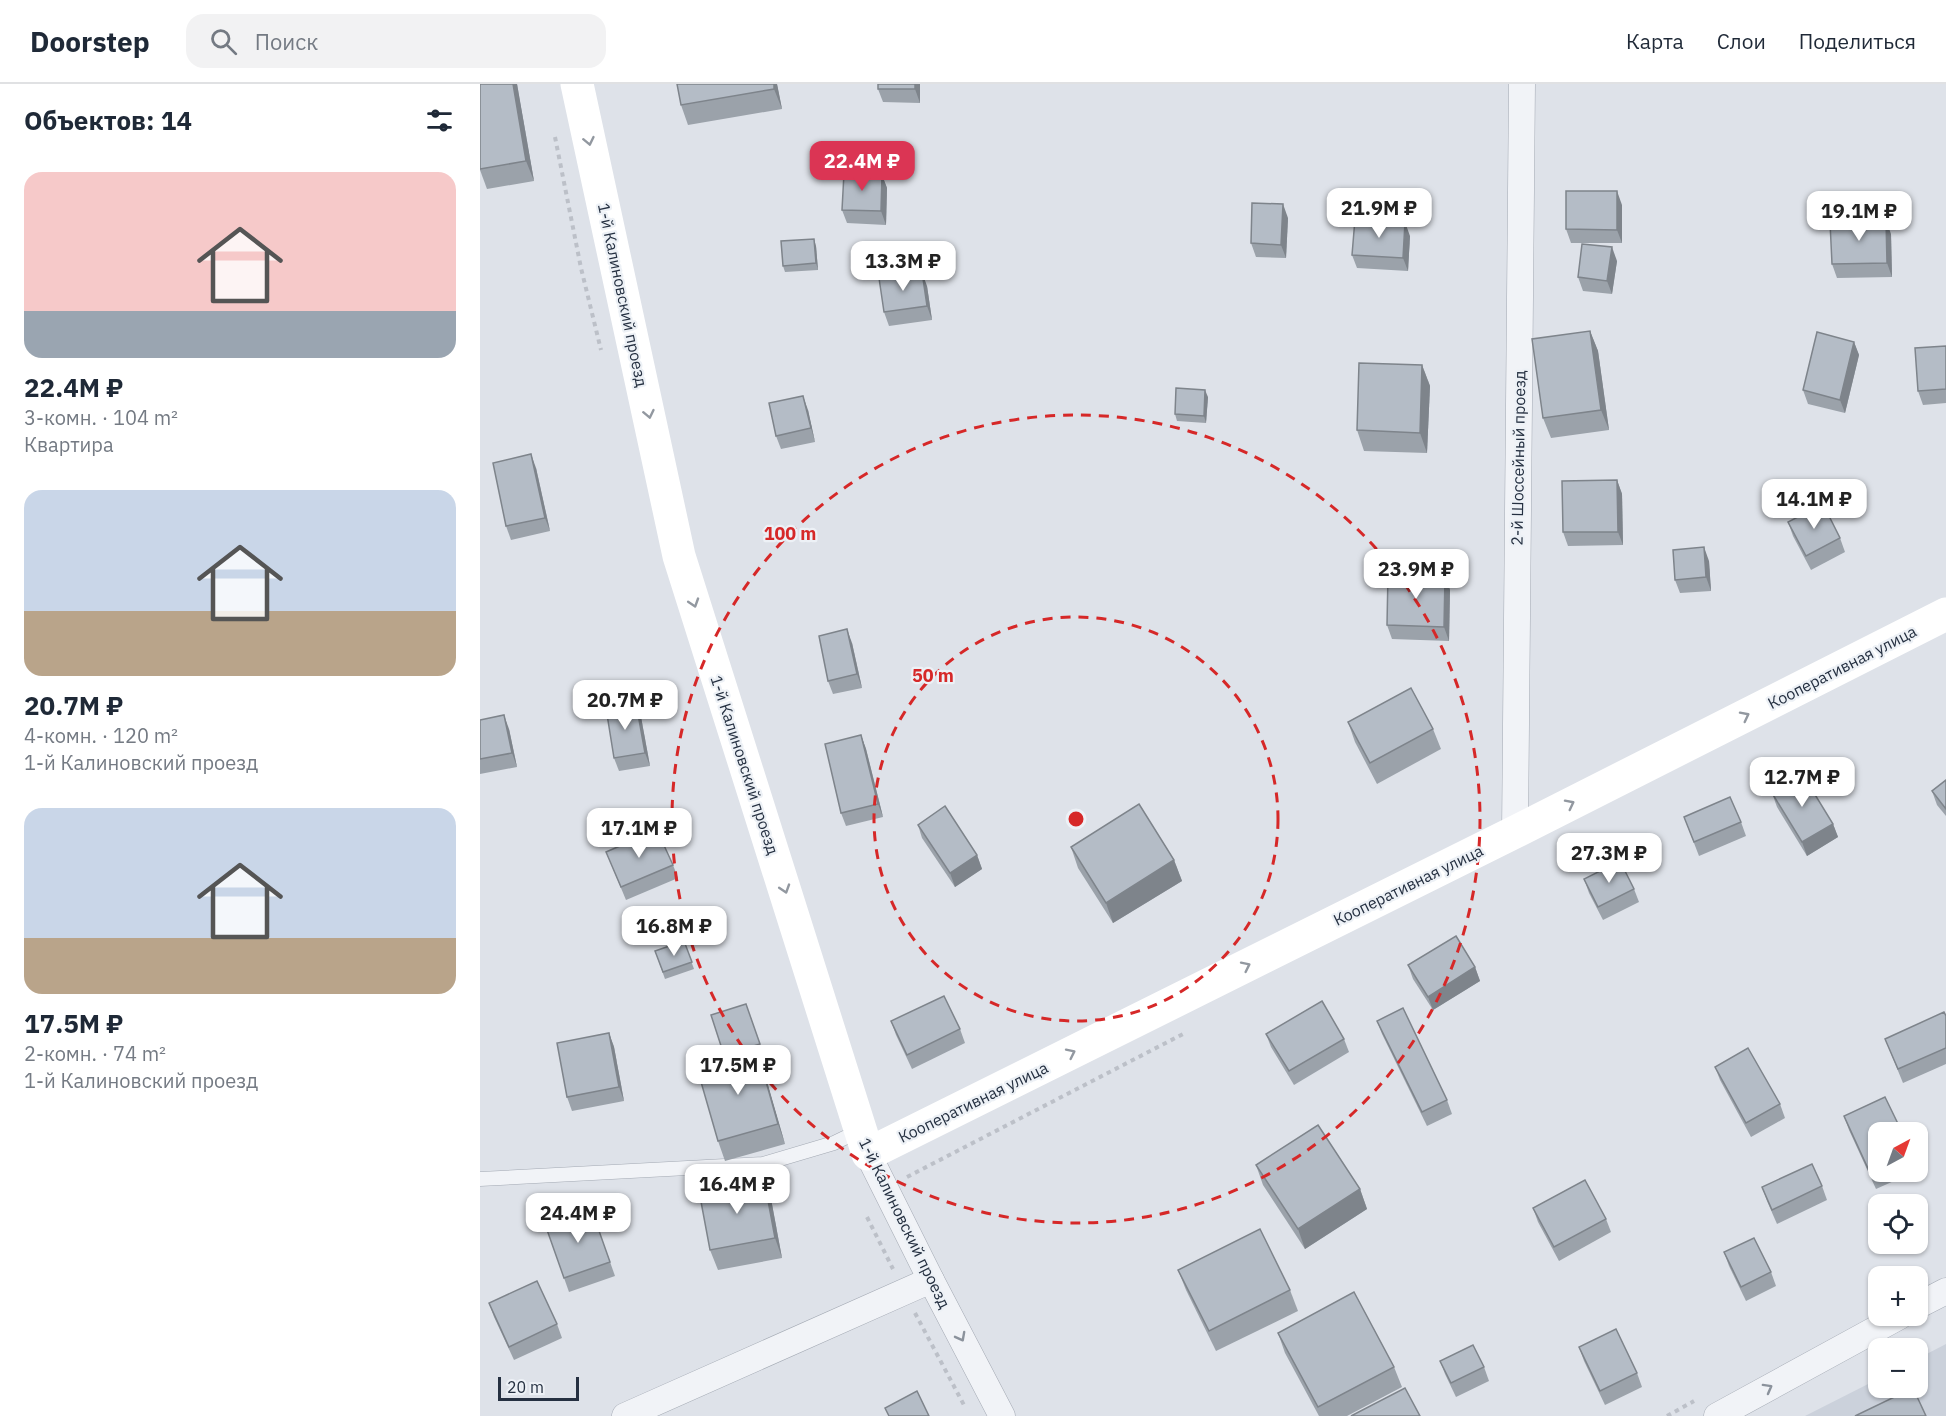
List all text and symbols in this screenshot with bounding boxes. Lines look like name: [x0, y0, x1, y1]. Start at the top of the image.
search box: [186, 14, 606, 68]
text: Doorstep: [30, 23, 150, 60]
icon: search: [207, 25, 240, 58]
text: Поиск: [255, 27, 318, 56]
text: Карта: [1626, 27, 1684, 55]
text: Слои: [1717, 27, 1766, 55]
text: Поделиться: [1799, 27, 1916, 55]
text: Объектов: 14: [24, 103, 192, 137]
icon: filters: [423, 104, 456, 137]
one-way arrow: [582, 136, 595, 146]
pin: 22.4M ₽: [807, 141, 917, 192]
text: 22.4M ₽: [824, 147, 900, 174]
pin: 21.9M ₽: [1324, 188, 1434, 239]
pin: 19.1M ₽: [1804, 191, 1914, 242]
text: 21.9M ₽: [1341, 194, 1417, 221]
text: 19.1M ₽: [1821, 197, 1897, 224]
street label: 1-й Калиновский проезд: [594, 201, 652, 389]
icon: home: [186, 211, 294, 319]
pin: 13.3M ₽: [848, 241, 958, 292]
text: 13.3M ₽: [865, 247, 941, 274]
text: 22.4M ₽: [24, 370, 123, 404]
street label: 2-й Шоссейный проезд: [1506, 370, 1530, 546]
text: 3-комн. · 104 m²: [24, 404, 178, 431]
one-way arrow: [641, 409, 654, 419]
text: Квартира: [24, 431, 114, 458]
pin: 14.1M ₽: [1759, 479, 1869, 530]
text: 14.1M ₽: [1776, 485, 1852, 512]
text: 100 m: [764, 522, 816, 545]
icon: home: [186, 529, 294, 637]
pin: 23.9M ₽: [1361, 549, 1471, 600]
text: 23.9M ₽: [1378, 555, 1454, 582]
one-way arrow: [687, 597, 700, 608]
street label: Кооперативная улица: [1764, 621, 1920, 713]
text: 50 m: [912, 664, 954, 687]
street label: 1-й Калиновский проезд: [707, 673, 784, 858]
pin: 20.7M ₽: [570, 680, 680, 731]
text: 20.7M ₽: [587, 686, 663, 713]
text: 20.7M ₽: [24, 688, 123, 722]
one-way arrow: [1738, 712, 1749, 723]
text: 4-комн. · 120 m²: [24, 722, 178, 749]
text: 1-й Калиновский проезд: [24, 749, 258, 776]
pin: 12.7M ₽: [1747, 757, 1857, 808]
text: 12.7M ₽: [1764, 763, 1840, 790]
one-way arrow: [1564, 800, 1575, 811]
pin: 17.1M ₽: [584, 808, 694, 859]
centre of rings: [1066, 809, 1086, 829]
text: 17.1M ₽: [601, 814, 677, 841]
pin: 27.3M ₽: [1554, 833, 1664, 884]
text: 27.3M ₽: [1571, 839, 1647, 866]
street label: Кооперативная улица: [1330, 840, 1487, 930]
icon: home: [186, 847, 294, 955]
one-way arrow: [778, 883, 790, 894]
pin: 16.8M ₽: [619, 906, 729, 957]
text: 16.8M ₽: [636, 912, 712, 939]
one-way arrow: [1239, 962, 1250, 973]
text: 17.5M ₽: [24, 1006, 123, 1040]
text: 2-комн. · 74 m²: [24, 1040, 166, 1067]
pin: 17.5M ₽: [683, 1045, 793, 1096]
one-way arrow: [1065, 1049, 1075, 1060]
text: 17.5M ₽: [700, 1051, 776, 1078]
street label: Кооперативная улица: [895, 1057, 1052, 1147]
text: 1-й Калиновский проезд: [24, 1067, 258, 1094]
north arrow: [1868, 1122, 1928, 1182]
map controls: [1868, 1122, 1928, 1398]
street label: 1-й Калиновский проезд: [855, 1134, 955, 1312]
pin: 16.4M ₽: [682, 1164, 792, 1215]
text: 16.4M ₽: [699, 1170, 775, 1197]
pin: 24.4M ₽: [523, 1193, 633, 1244]
button: locate: [1868, 1194, 1928, 1254]
text: 24.4M ₽: [540, 1199, 616, 1226]
button: +: [1868, 1266, 1928, 1326]
one-way arrow: [954, 1331, 965, 1342]
button: −: [1868, 1338, 1928, 1398]
scale bar: [498, 1374, 579, 1402]
text: 20 m: [507, 1377, 544, 1397]
one-way arrow: [1762, 1384, 1772, 1395]

